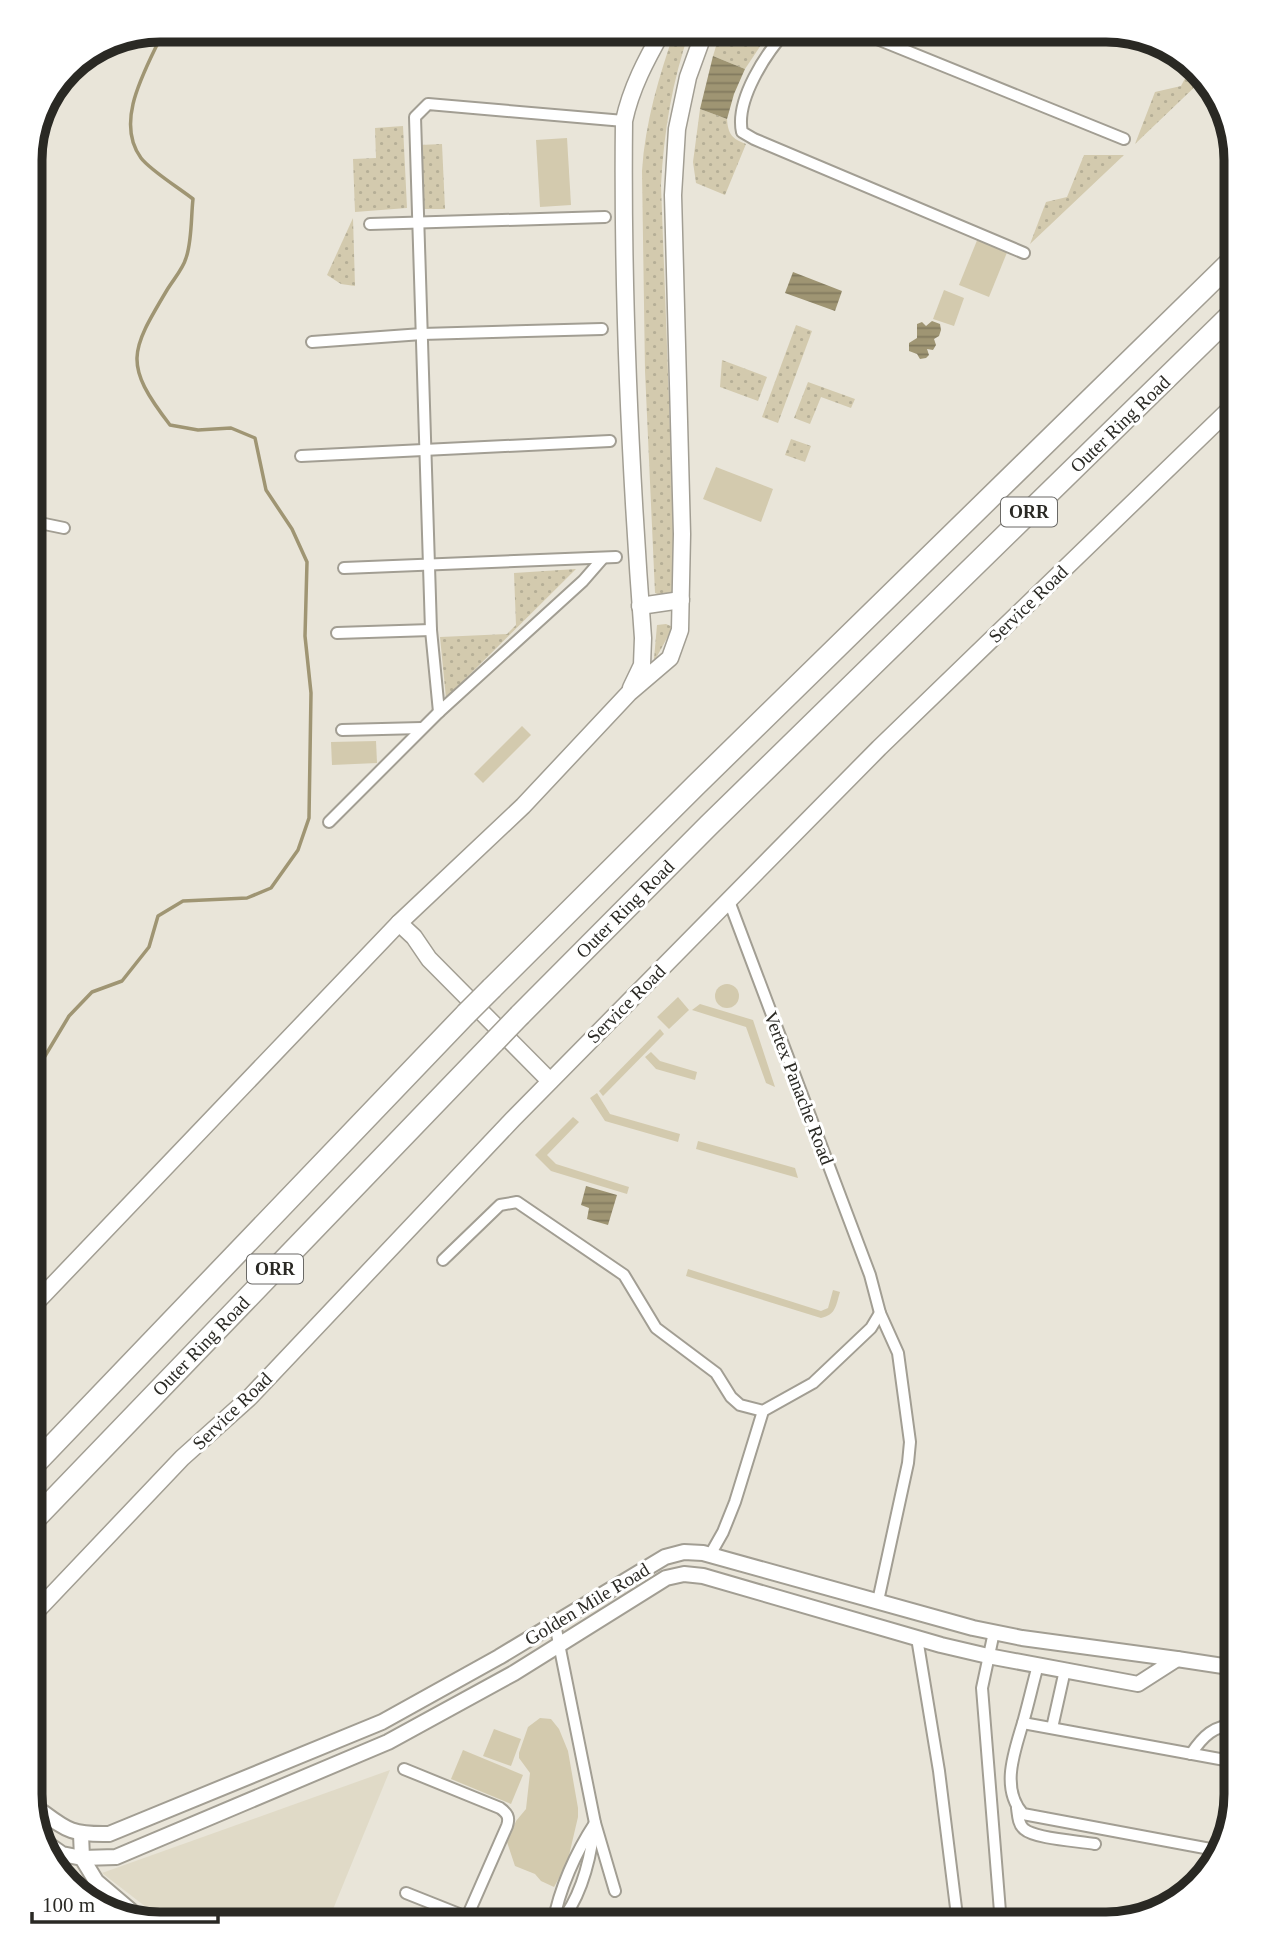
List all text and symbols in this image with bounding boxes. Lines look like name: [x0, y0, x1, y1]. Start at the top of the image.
street label: Outer Ring Road: [1066, 371, 1174, 477]
road number: ORR: [1001, 498, 1057, 526]
street label: Service Road: [984, 561, 1072, 647]
street label: Outer Ring Road: [572, 855, 679, 962]
street label: Service Road: [583, 960, 670, 1047]
street label: Vertex Panache Road: [760, 1008, 838, 1168]
road number: ORR: [247, 1254, 303, 1284]
street label: Outer Ring Road: [148, 1292, 254, 1400]
street label: Service Road: [188, 1368, 276, 1454]
street label: Golden Mile Road: [521, 1558, 653, 1649]
scale bar: [32, 1881, 217, 1925]
text: 100 m: [42, 1893, 95, 1917]

